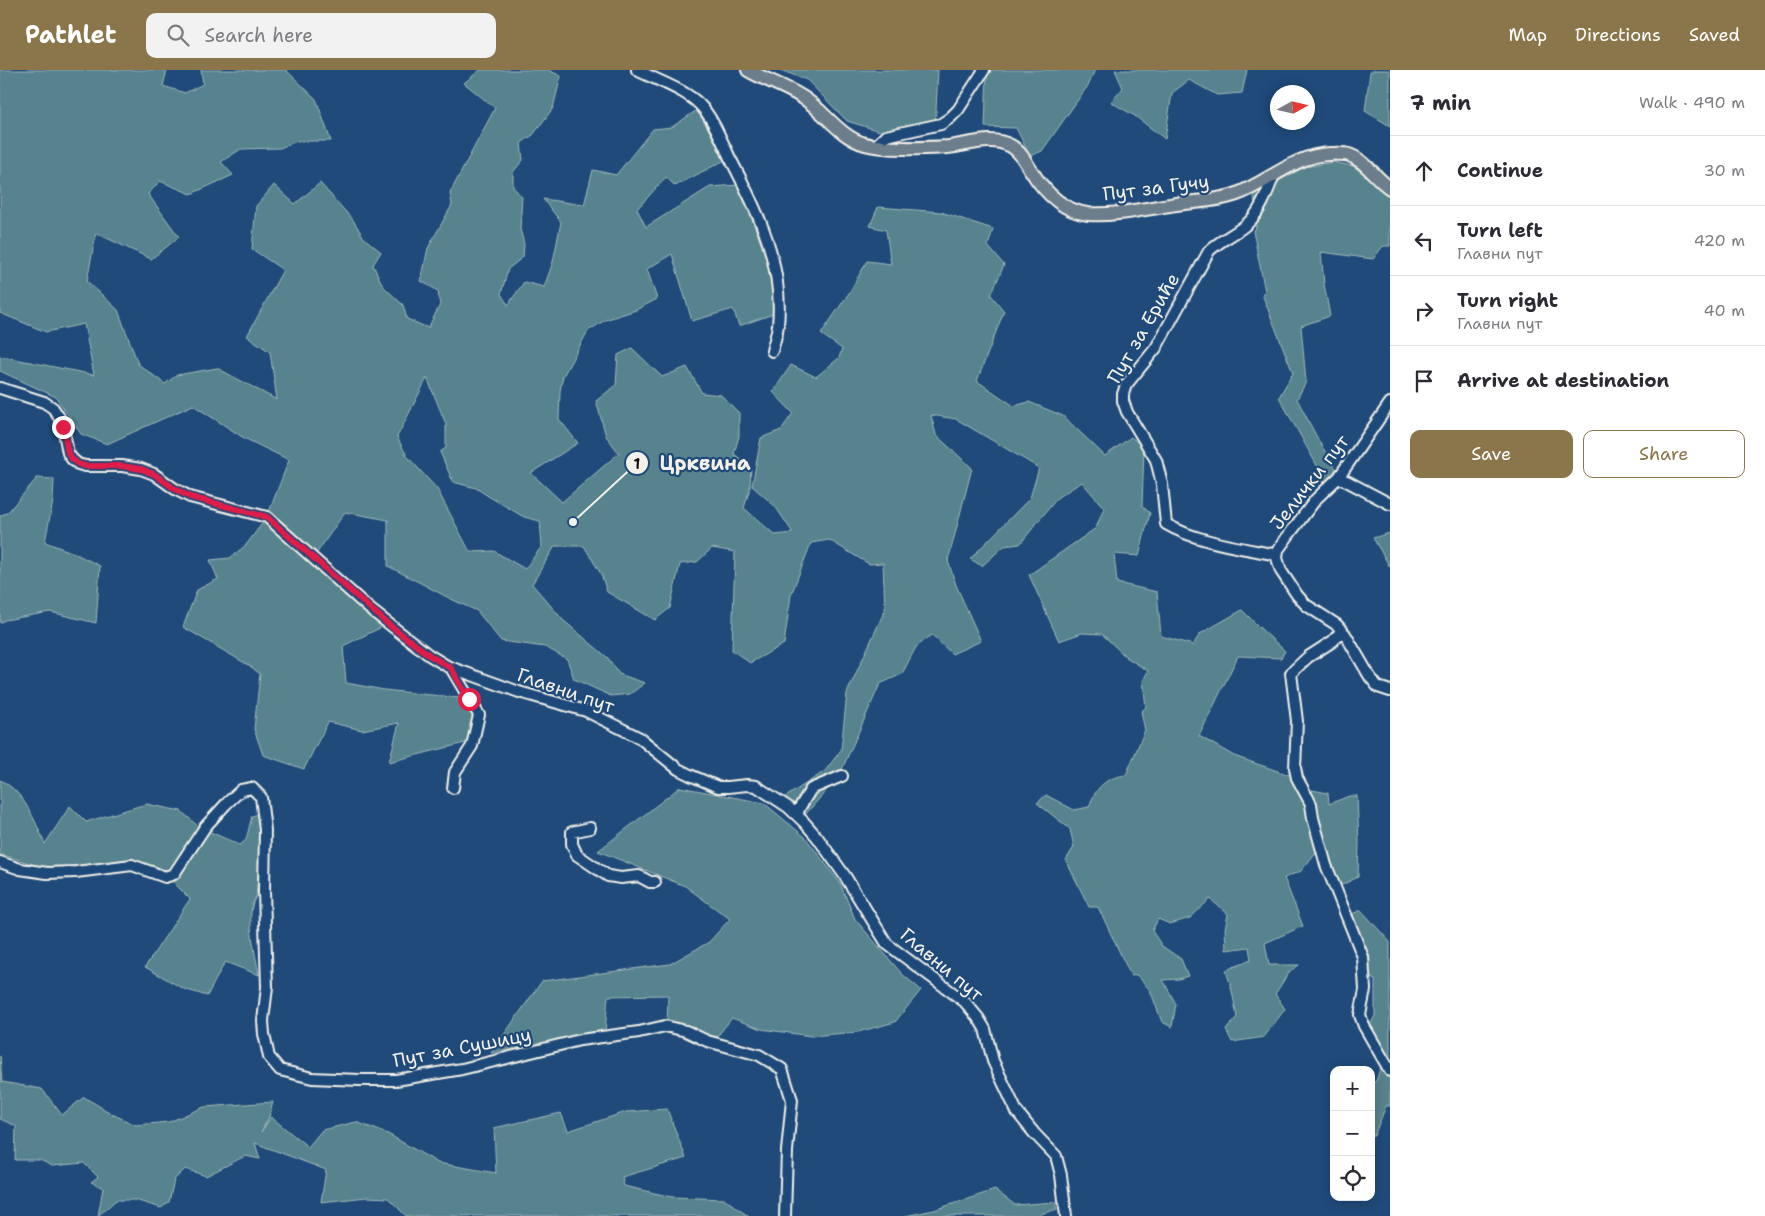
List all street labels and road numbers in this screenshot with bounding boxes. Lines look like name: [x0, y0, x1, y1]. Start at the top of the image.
street label: Пут за Гучу: [1101, 169, 1211, 206]
street label: Пут за Ериће: [1102, 268, 1185, 388]
street label: Јелички пут: [1264, 429, 1355, 535]
street label: Главни пут: [514, 662, 618, 719]
street label: Главни пут: [895, 922, 989, 1007]
street label: Пут за Сушицу: [391, 1022, 533, 1073]

